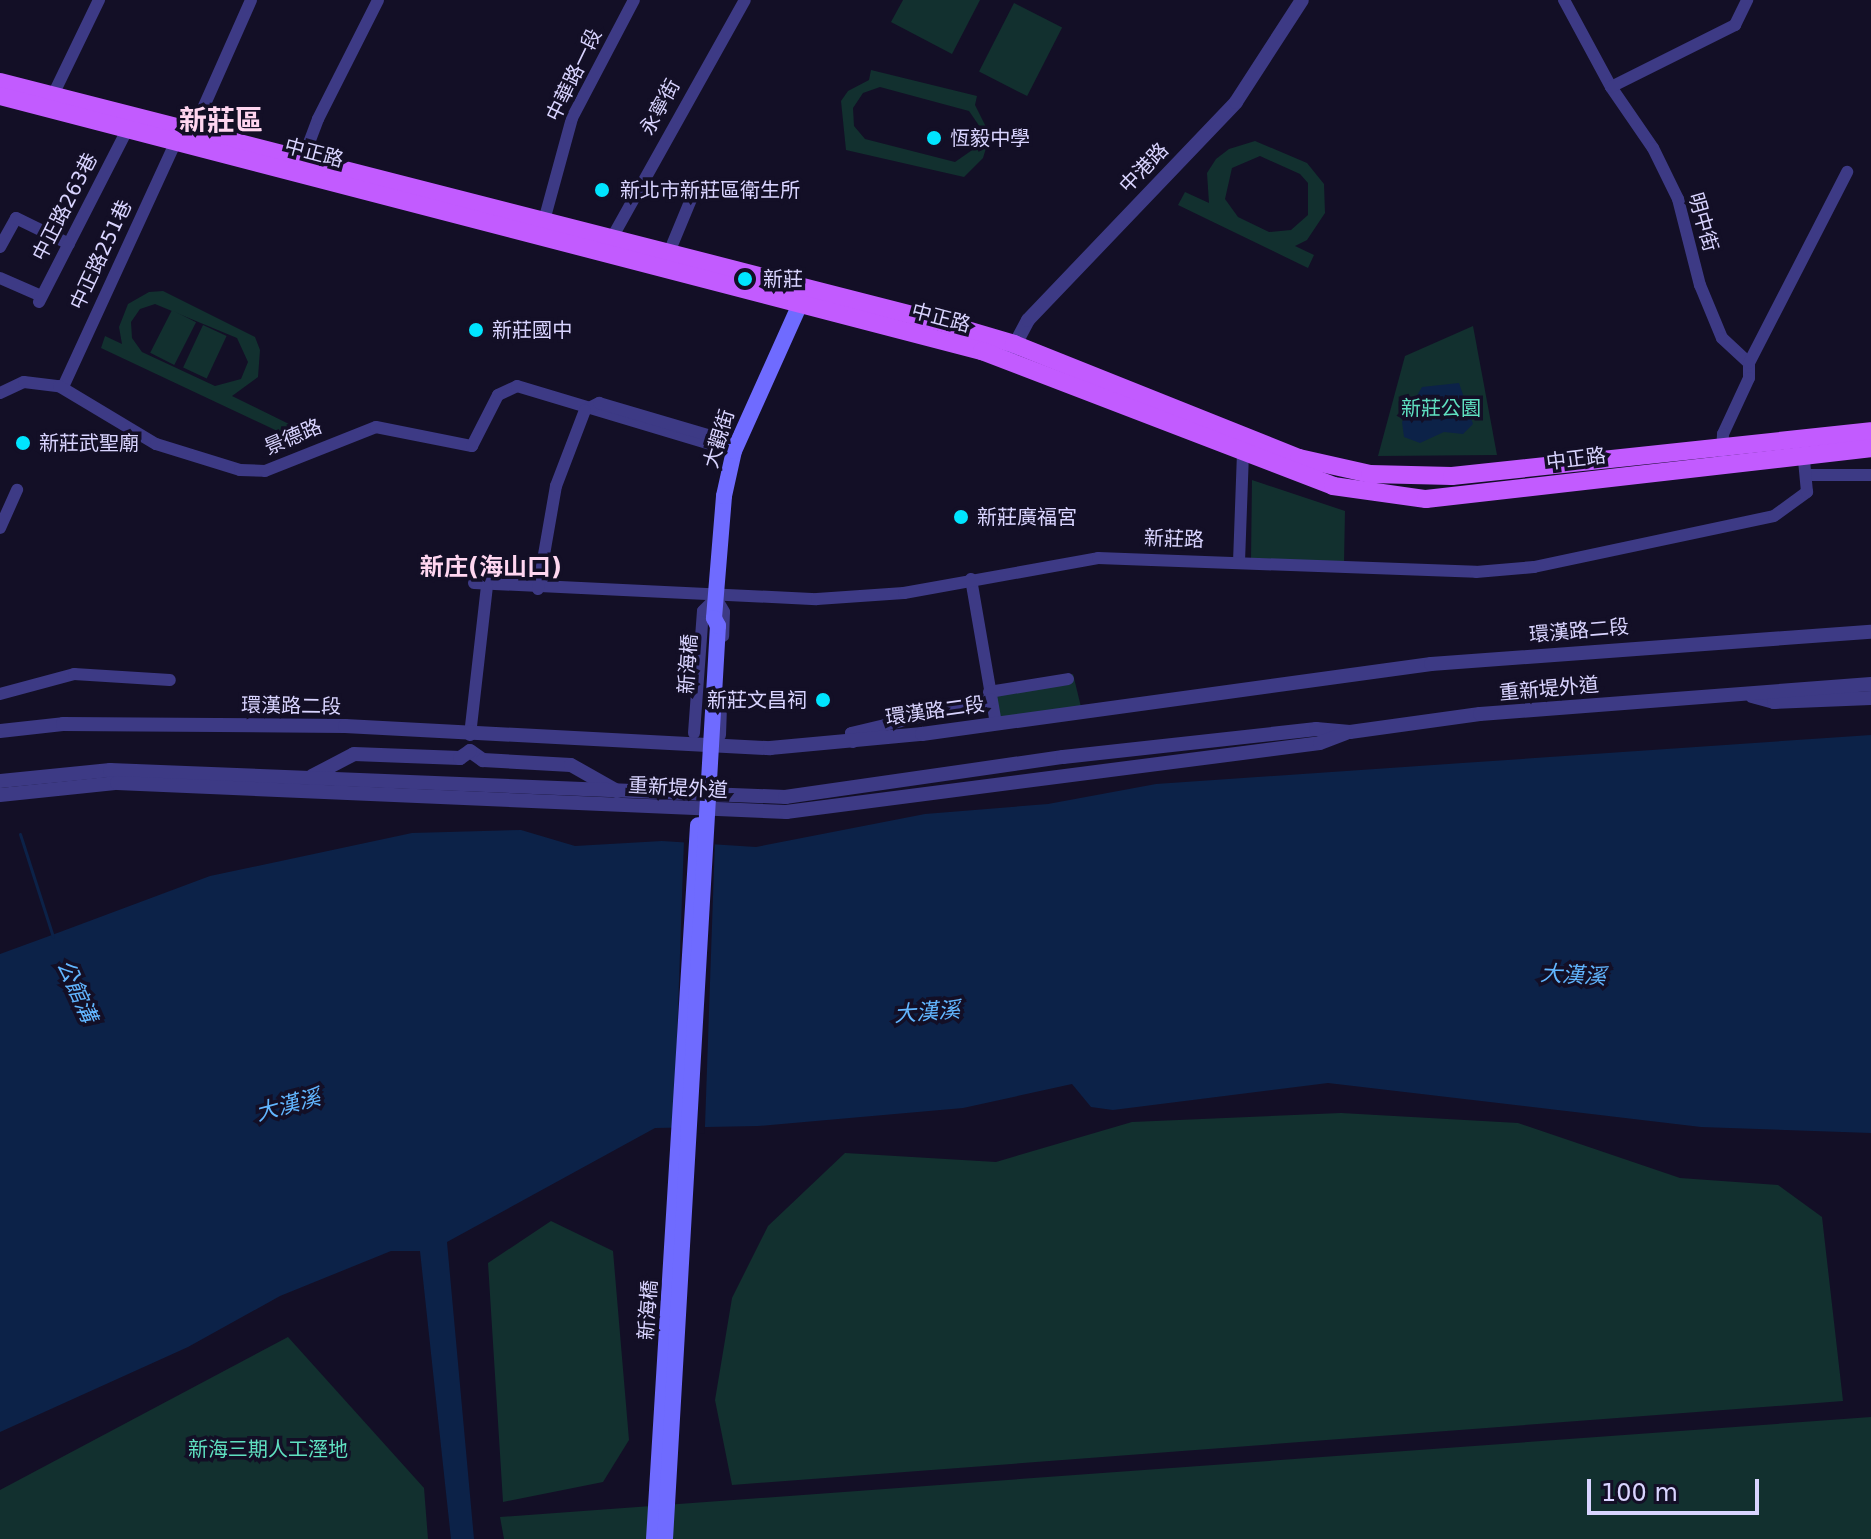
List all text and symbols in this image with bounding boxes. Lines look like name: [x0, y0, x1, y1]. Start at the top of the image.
street label: 中華路一段: [541, 25, 607, 125]
street label: 永寧街: [635, 75, 685, 139]
district label: 新莊區: [179, 104, 263, 138]
place label: 恆毅中學: [950, 126, 1030, 150]
marker: 恆毅中學: [925, 129, 943, 147]
street label: 中正路: [282, 134, 346, 172]
street label: 中港路: [1115, 138, 1173, 198]
street label: 中正路263巷: [27, 149, 103, 265]
place label: 新北市新莊區衛生所: [620, 178, 800, 202]
marker: 新北市新莊區衛生所: [591, 179, 613, 201]
street label: 明中街: [1683, 190, 1723, 254]
street label: 中正路251巷: [65, 196, 137, 314]
place label: 新莊: [763, 267, 803, 291]
marker: 新莊: [734, 268, 756, 290]
street label: 中正路: [909, 299, 973, 337]
place label: 新莊國中: [492, 318, 572, 342]
marker: 新莊國中: [467, 321, 485, 339]
park label: 新莊公園: [1401, 396, 1481, 420]
street label: 大觀街: [699, 407, 739, 471]
street label: 景德路: [261, 414, 325, 460]
place label: 新莊武聖廟: [39, 431, 139, 455]
marker: 新莊武聖廟: [14, 434, 32, 452]
street label: 中正路: [1545, 443, 1607, 475]
place label: 新莊廣福宮: [977, 505, 1077, 529]
marker: 新莊廣福宮: [952, 508, 970, 526]
street label: 新莊路: [1144, 526, 1204, 552]
district label: 新庄(海山口): [420, 554, 562, 582]
street label: 環漢路二段: [1528, 615, 1630, 647]
street label: 新海橋: [674, 633, 702, 695]
street label: 重新堤外道: [1498, 673, 1600, 705]
place label: 新莊文昌祠: [707, 688, 807, 712]
marker: 新莊文昌祠: [814, 691, 832, 709]
street label: 環漢路二段: [884, 692, 986, 730]
street label: 環漢路二段: [241, 693, 341, 719]
street label: 重新堤外道: [627, 773, 729, 803]
water label: 公館溝: [52, 955, 102, 1027]
water label: 大漢溪: [1539, 960, 1607, 990]
water label: 大漢溪: [893, 997, 961, 1027]
water label: 大漢溪: [253, 1084, 323, 1126]
street label: 新海橋: [634, 1279, 662, 1341]
park label: 新海三期人工溼地: [188, 1437, 348, 1461]
scale bar: [1591, 1463, 1763, 1513]
text: 100 m: [1601, 1479, 1678, 1507]

